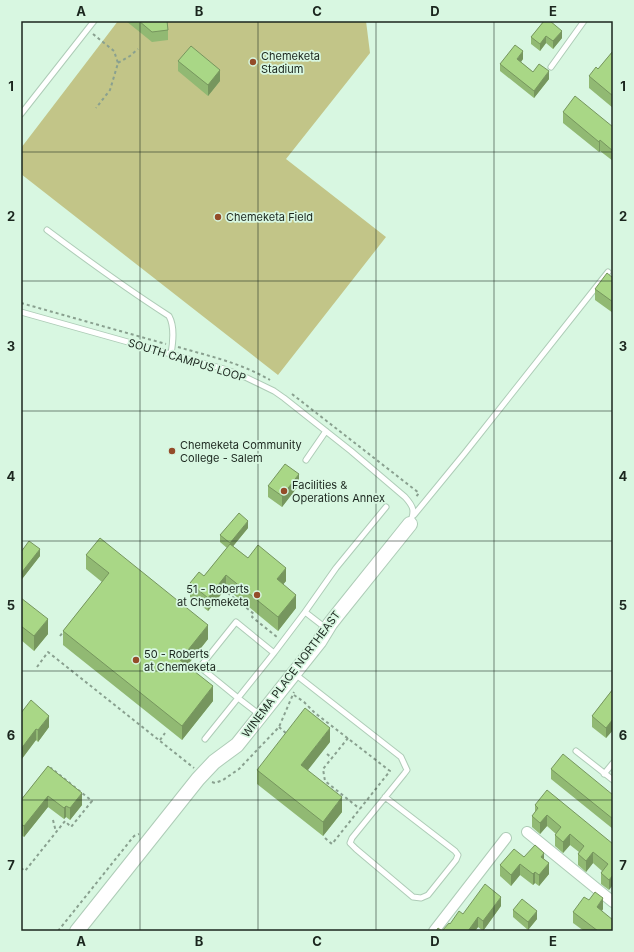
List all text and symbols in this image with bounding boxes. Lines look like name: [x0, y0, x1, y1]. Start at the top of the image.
text: A: [76, 3, 86, 19]
text: B: [195, 3, 204, 19]
text: C: [312, 3, 322, 19]
text: D: [430, 3, 440, 19]
text: E: [549, 3, 557, 19]
place label: Chemeketa Stadium: [261, 49, 320, 76]
marker: Chemeketa Stadium: [248, 57, 258, 67]
text: 1: [8, 78, 14, 94]
text: 1: [620, 78, 626, 94]
text: 2: [7, 208, 15, 224]
text: 2: [619, 208, 627, 224]
place label: Chemeketa Field: [226, 210, 313, 224]
marker: Chemeketa Field: [213, 212, 223, 222]
street label: SOUTH CAMPUS LOOP: [126, 335, 248, 385]
text: 3: [7, 338, 15, 354]
text: 3: [619, 338, 627, 354]
place label: Chemeketa Community College - Salem: [180, 438, 302, 465]
marker: Chemeketa Community College - Salem: [167, 446, 177, 456]
text: 4: [7, 468, 16, 484]
text: 4: [619, 468, 628, 484]
place label: Facilities & Operations Annex: [292, 478, 385, 505]
marker: Facilities & Operations Annex: [279, 486, 289, 496]
place label: 51 - Roberts at Chemeketa: [177, 582, 249, 609]
marker: 51 - Roberts at Chemeketa: [252, 590, 262, 600]
text: 5: [7, 597, 15, 613]
text: 5: [619, 597, 627, 613]
street label: WINEMA PLACE NORTHEAST: [239, 608, 343, 740]
place label: 50 - Roberts at Chemeketa: [144, 647, 216, 674]
marker: 50 - Roberts at Chemeketa: [131, 655, 141, 665]
text: 6: [7, 727, 15, 743]
text: 6: [619, 727, 627, 743]
text: 7: [7, 857, 15, 873]
text: 7: [619, 857, 627, 873]
text: A: [76, 933, 86, 949]
text: B: [195, 933, 204, 949]
text: C: [312, 933, 322, 949]
text: D: [430, 933, 440, 949]
text: E: [549, 933, 557, 949]

